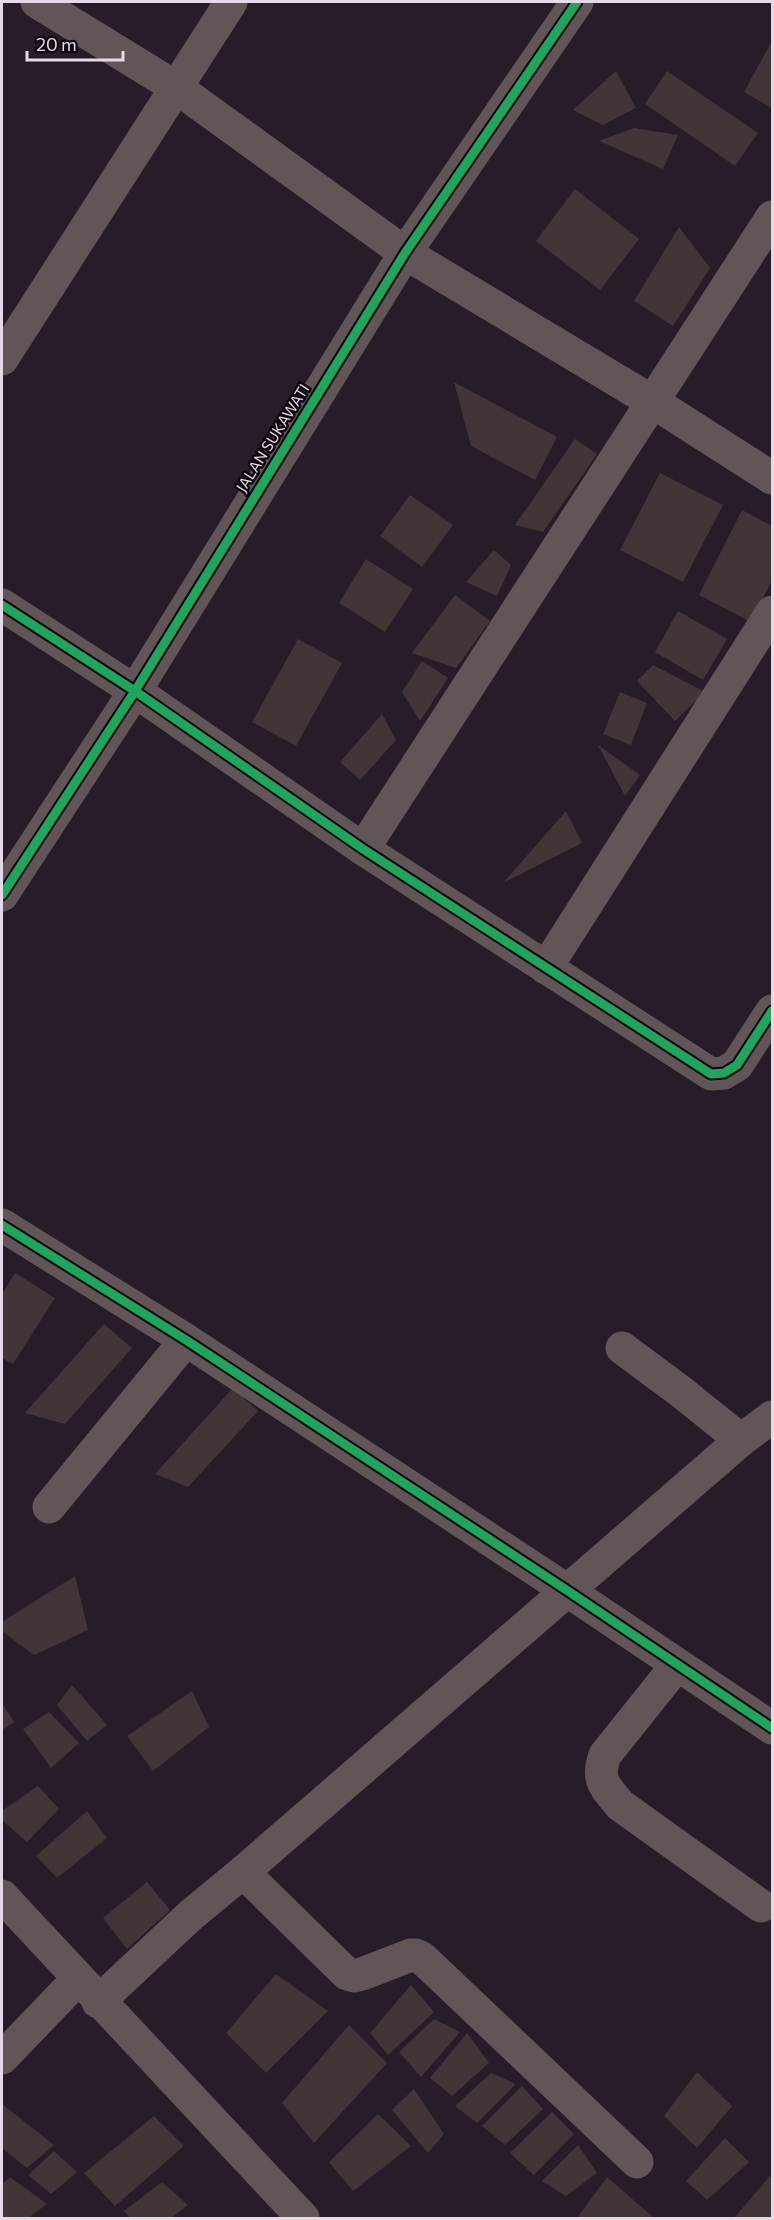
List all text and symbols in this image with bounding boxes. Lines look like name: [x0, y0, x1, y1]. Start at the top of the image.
scale bar: [27, 24, 123, 62]
text: 20 m: [36, 33, 77, 55]
street label: JALAN SUKAWATI: [232, 380, 313, 495]

